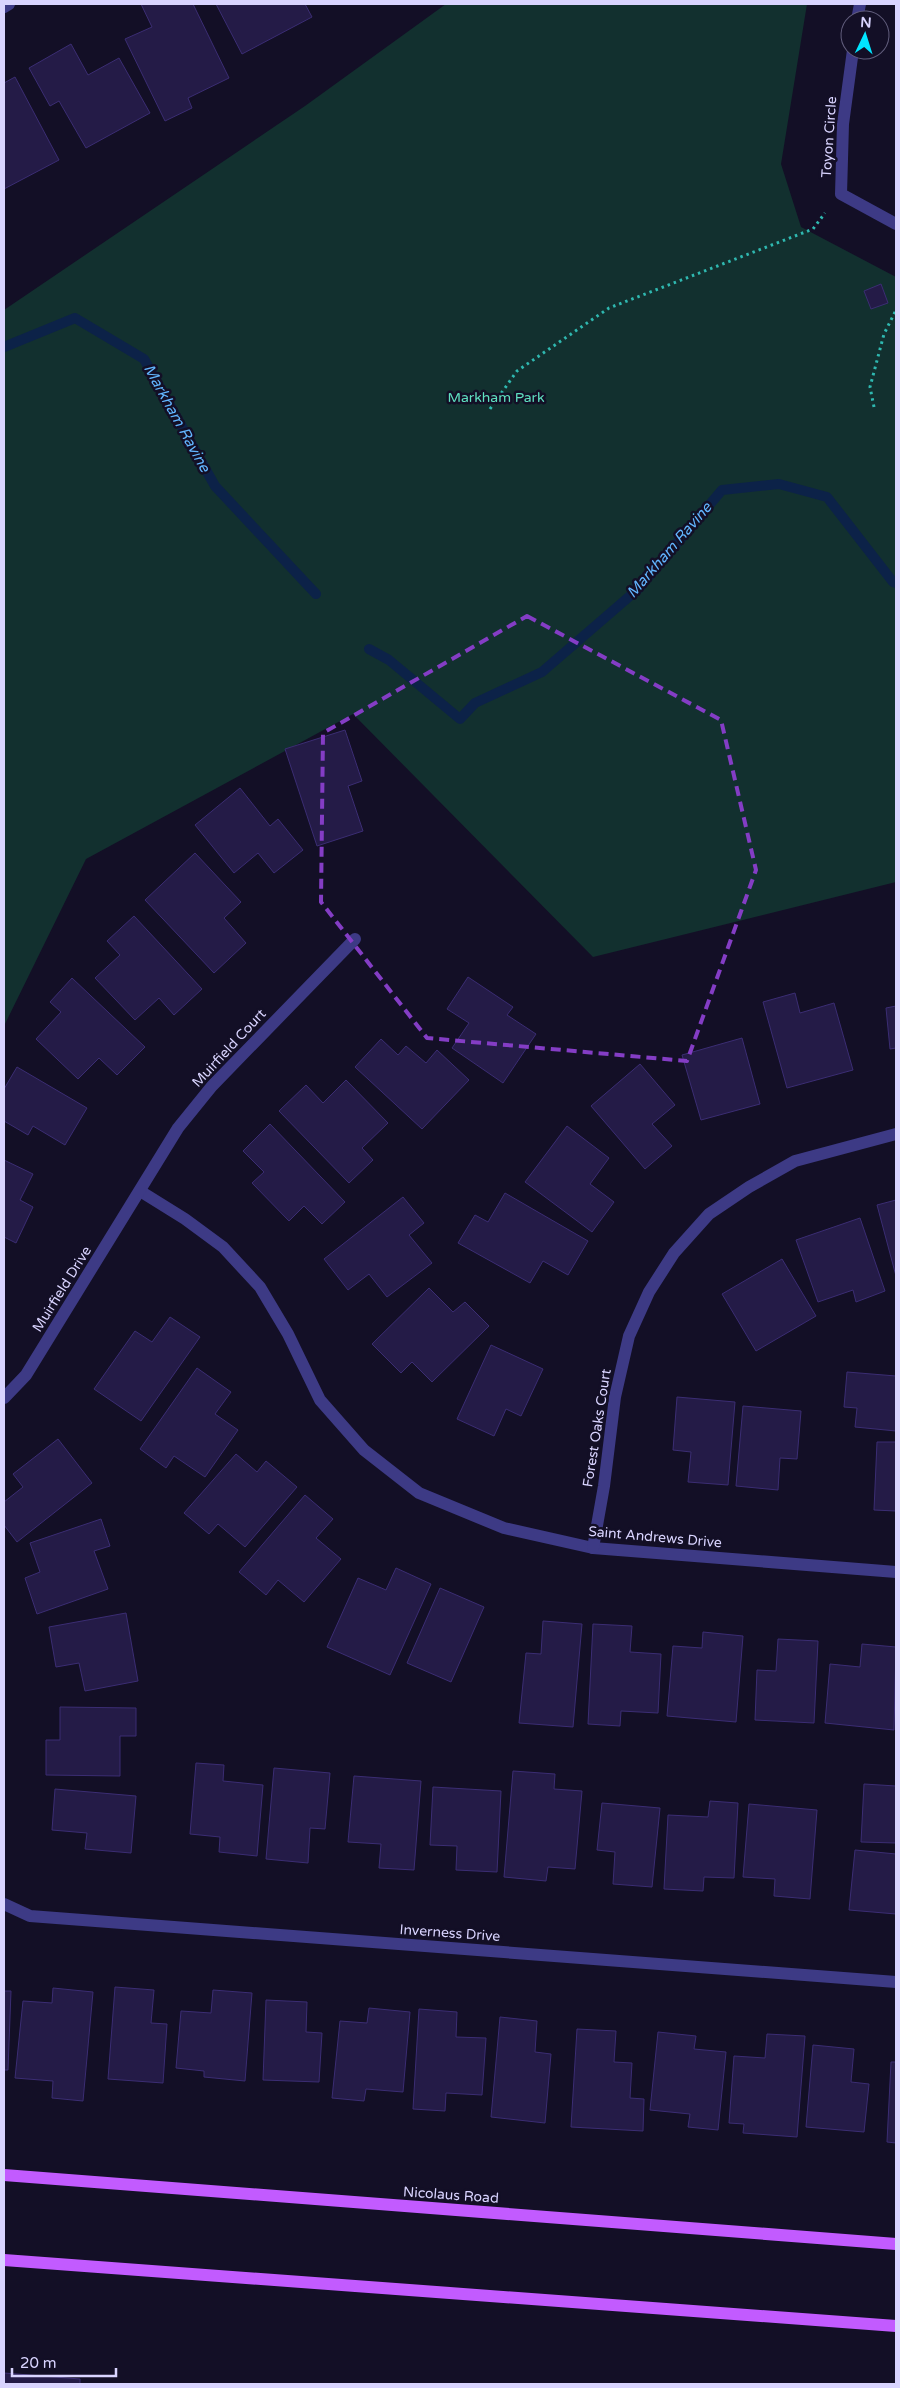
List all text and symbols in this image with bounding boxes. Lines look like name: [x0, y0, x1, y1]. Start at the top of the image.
north arrow: [840, 10, 890, 60]
text: N: [860, 14, 872, 31]
street label: Toyon Circle: [818, 96, 840, 178]
water label: Markham Ravine: [140, 361, 215, 476]
park label: Markham Park: [447, 389, 545, 406]
water label: Markham Ravine: [623, 498, 716, 601]
street label: Muirfield Court: [188, 1005, 270, 1091]
street label: Muirfield Drive: [29, 1243, 95, 1335]
street label: Forest Oaks Court: [579, 1367, 615, 1488]
street label: Saint Andrews Drive: [588, 1523, 723, 1551]
street label: Inverness Drive: [399, 1921, 501, 1945]
street label: Nicolaus Road: [403, 2183, 499, 2207]
scale bar: [12, 2346, 116, 2378]
text: 20 m: [20, 2354, 57, 2372]

